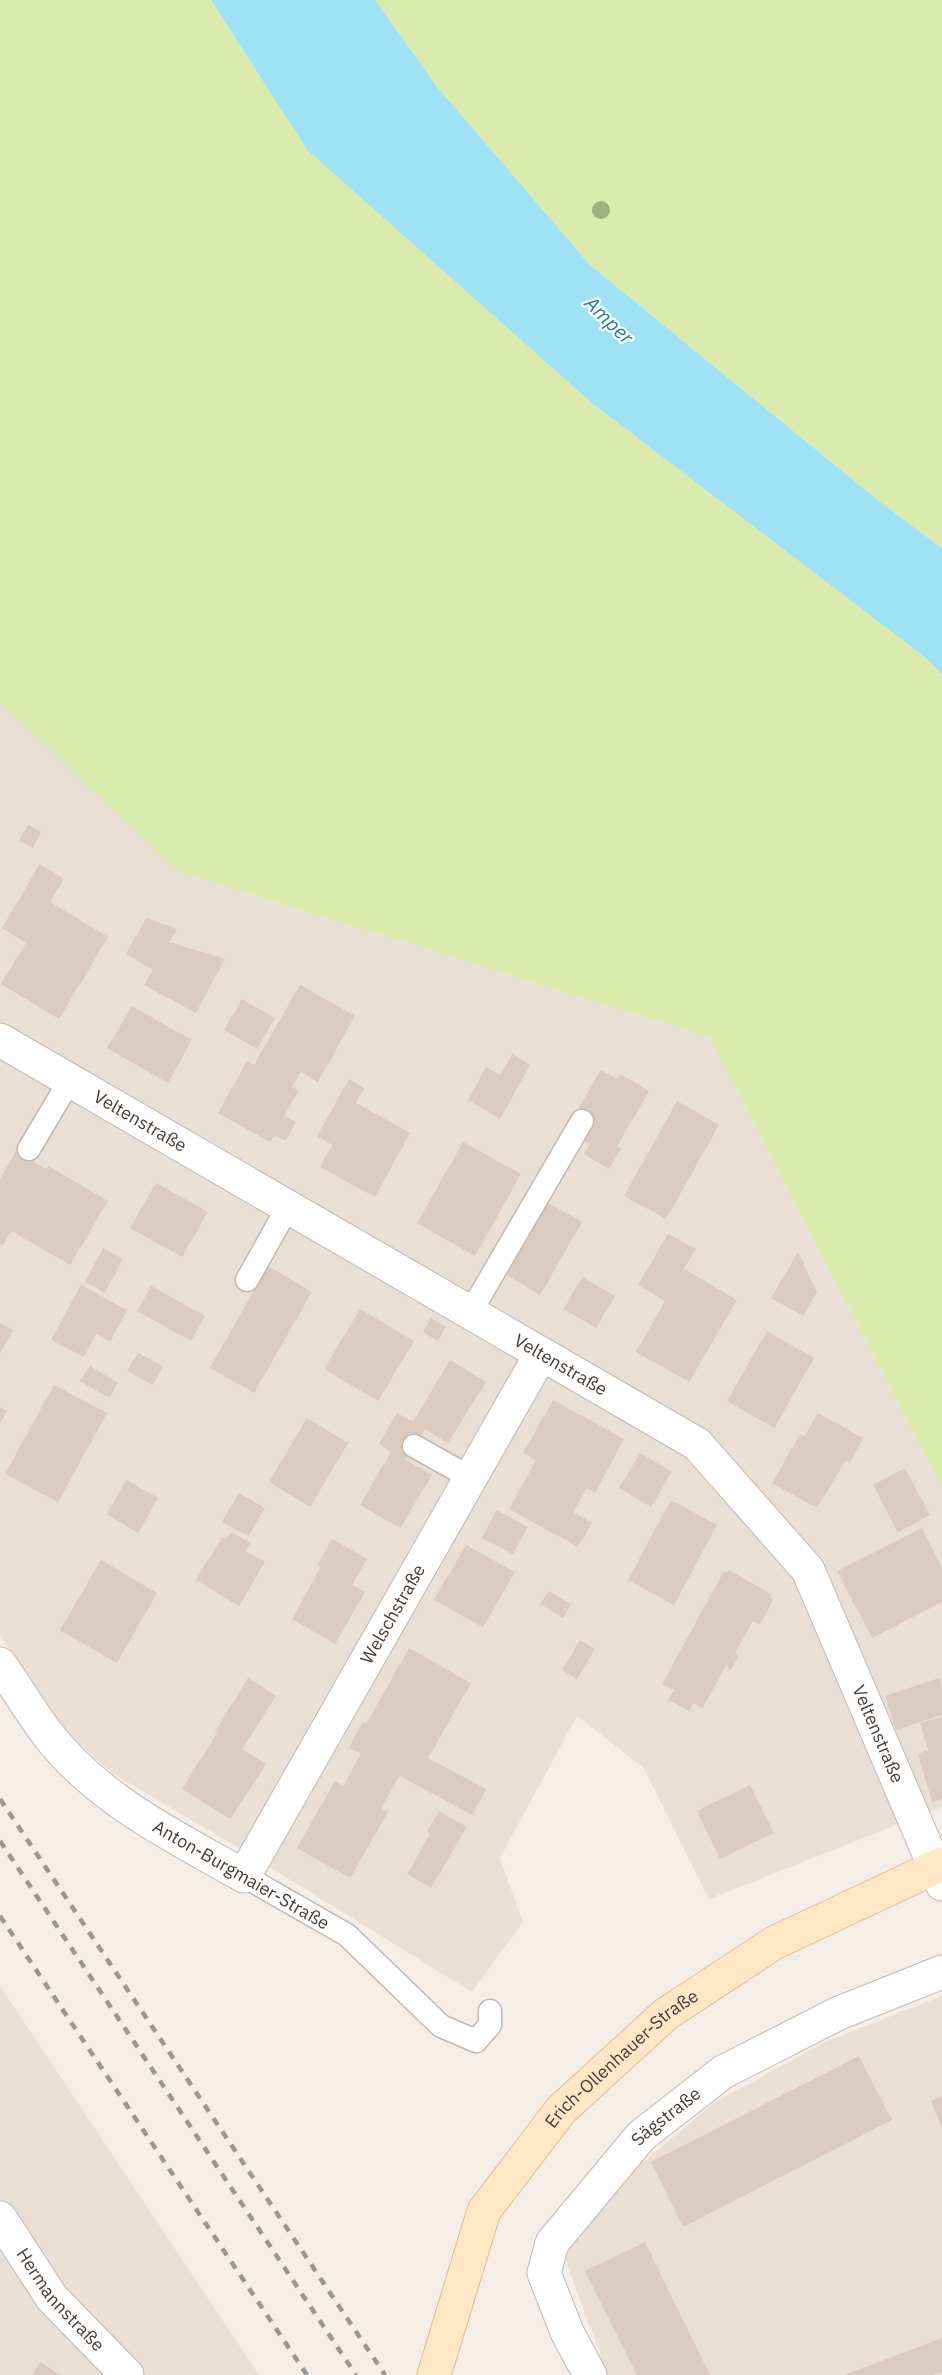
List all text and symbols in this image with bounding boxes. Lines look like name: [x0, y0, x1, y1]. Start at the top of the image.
water label: Amper: [578, 289, 640, 350]
street label: Veltenstraße: [90, 1085, 191, 1157]
street label: Veltenstraße: [510, 1328, 612, 1401]
street label: Welschstraße: [355, 1560, 430, 1668]
street label: Veltenstraße: [848, 1682, 910, 1786]
street label: Anton-Burgmaier-Straße: [149, 1815, 334, 1935]
street label: Erich-Ollenhauer-Straße: [540, 1984, 703, 2132]
street label: Sägstraße: [626, 2082, 705, 2150]
street label: Hermannstraße: [12, 2243, 110, 2356]

